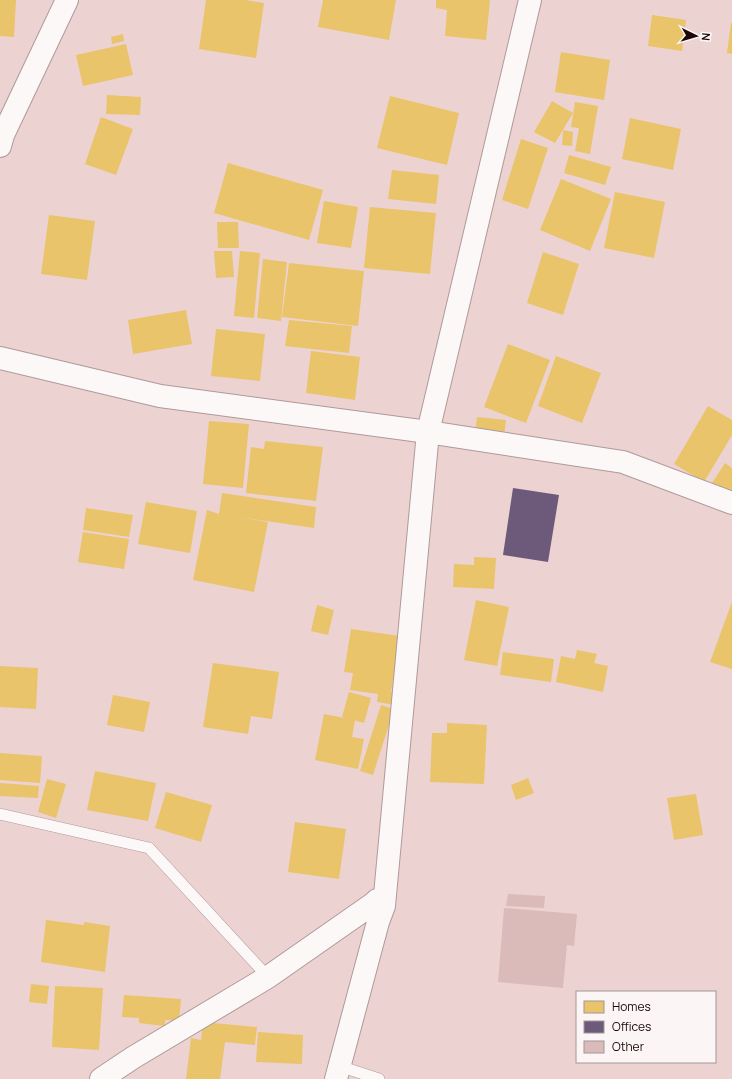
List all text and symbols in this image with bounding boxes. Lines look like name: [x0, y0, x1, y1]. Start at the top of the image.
north arrow: [676, 16, 716, 56]
text: N: [699, 32, 714, 42]
legend: [576, 991, 716, 1063]
text: Homes: [612, 998, 651, 1015]
text: Offices: [612, 1018, 651, 1035]
text: Other: [612, 1038, 645, 1055]

